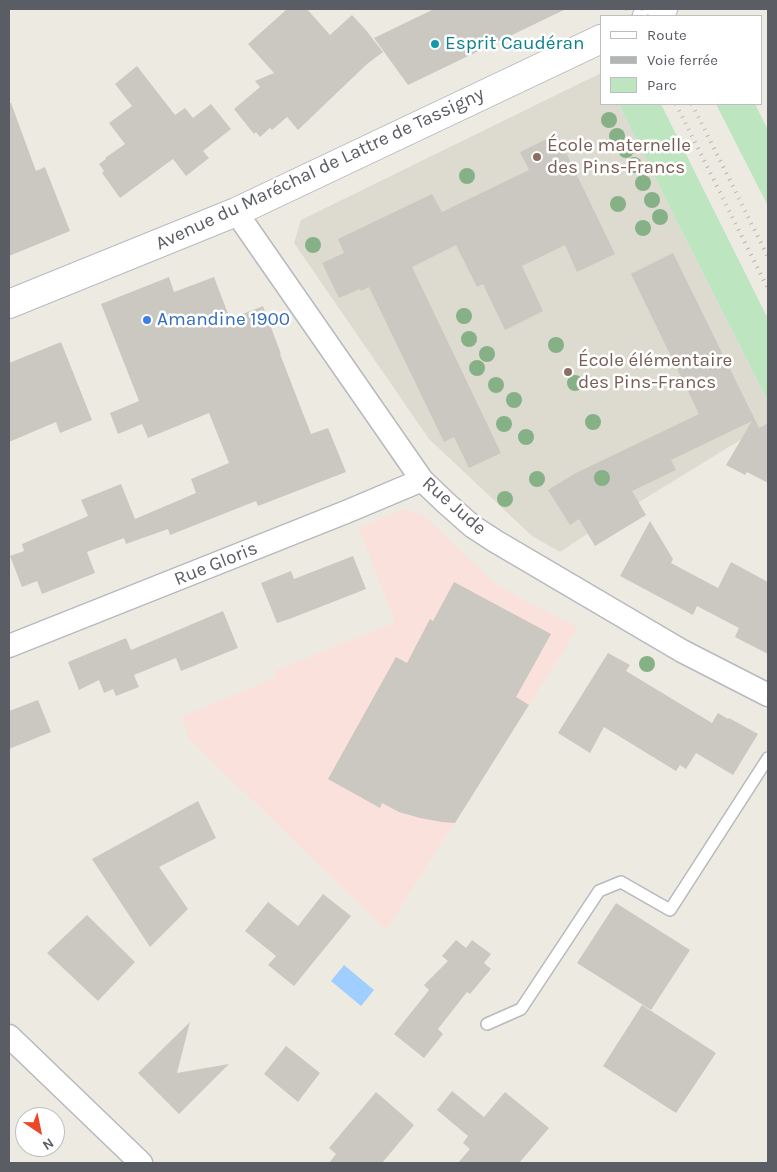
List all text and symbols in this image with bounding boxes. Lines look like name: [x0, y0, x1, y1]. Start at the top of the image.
legend: [600, 15, 762, 105]
text: Route: [647, 26, 687, 44]
place label: Esprit Caudéran: [445, 33, 584, 55]
marker: Esprit Caudéran: [429, 38, 441, 50]
text: Voie ferrée: [647, 51, 718, 69]
text: Parc: [647, 76, 677, 94]
street label: Avenue du Maréchal de Lattre de Tassigny: [152, 83, 488, 255]
place label: École maternelle des Pins-Francs: [547, 135, 691, 179]
marker: École maternelle des Pins-Francs: [531, 151, 543, 163]
place label: Amandine 1900: [157, 309, 290, 331]
marker: Amandine 1900: [141, 314, 153, 326]
place label: École élémentaire des Pins-Francs: [578, 350, 732, 394]
marker: École élémentaire des Pins-Francs: [562, 366, 574, 378]
street label: Rue Jude: [417, 472, 491, 540]
street label: Rue Gloris: [171, 537, 261, 591]
north arrow: [15, 1107, 65, 1157]
text: N: [39, 1134, 57, 1154]

